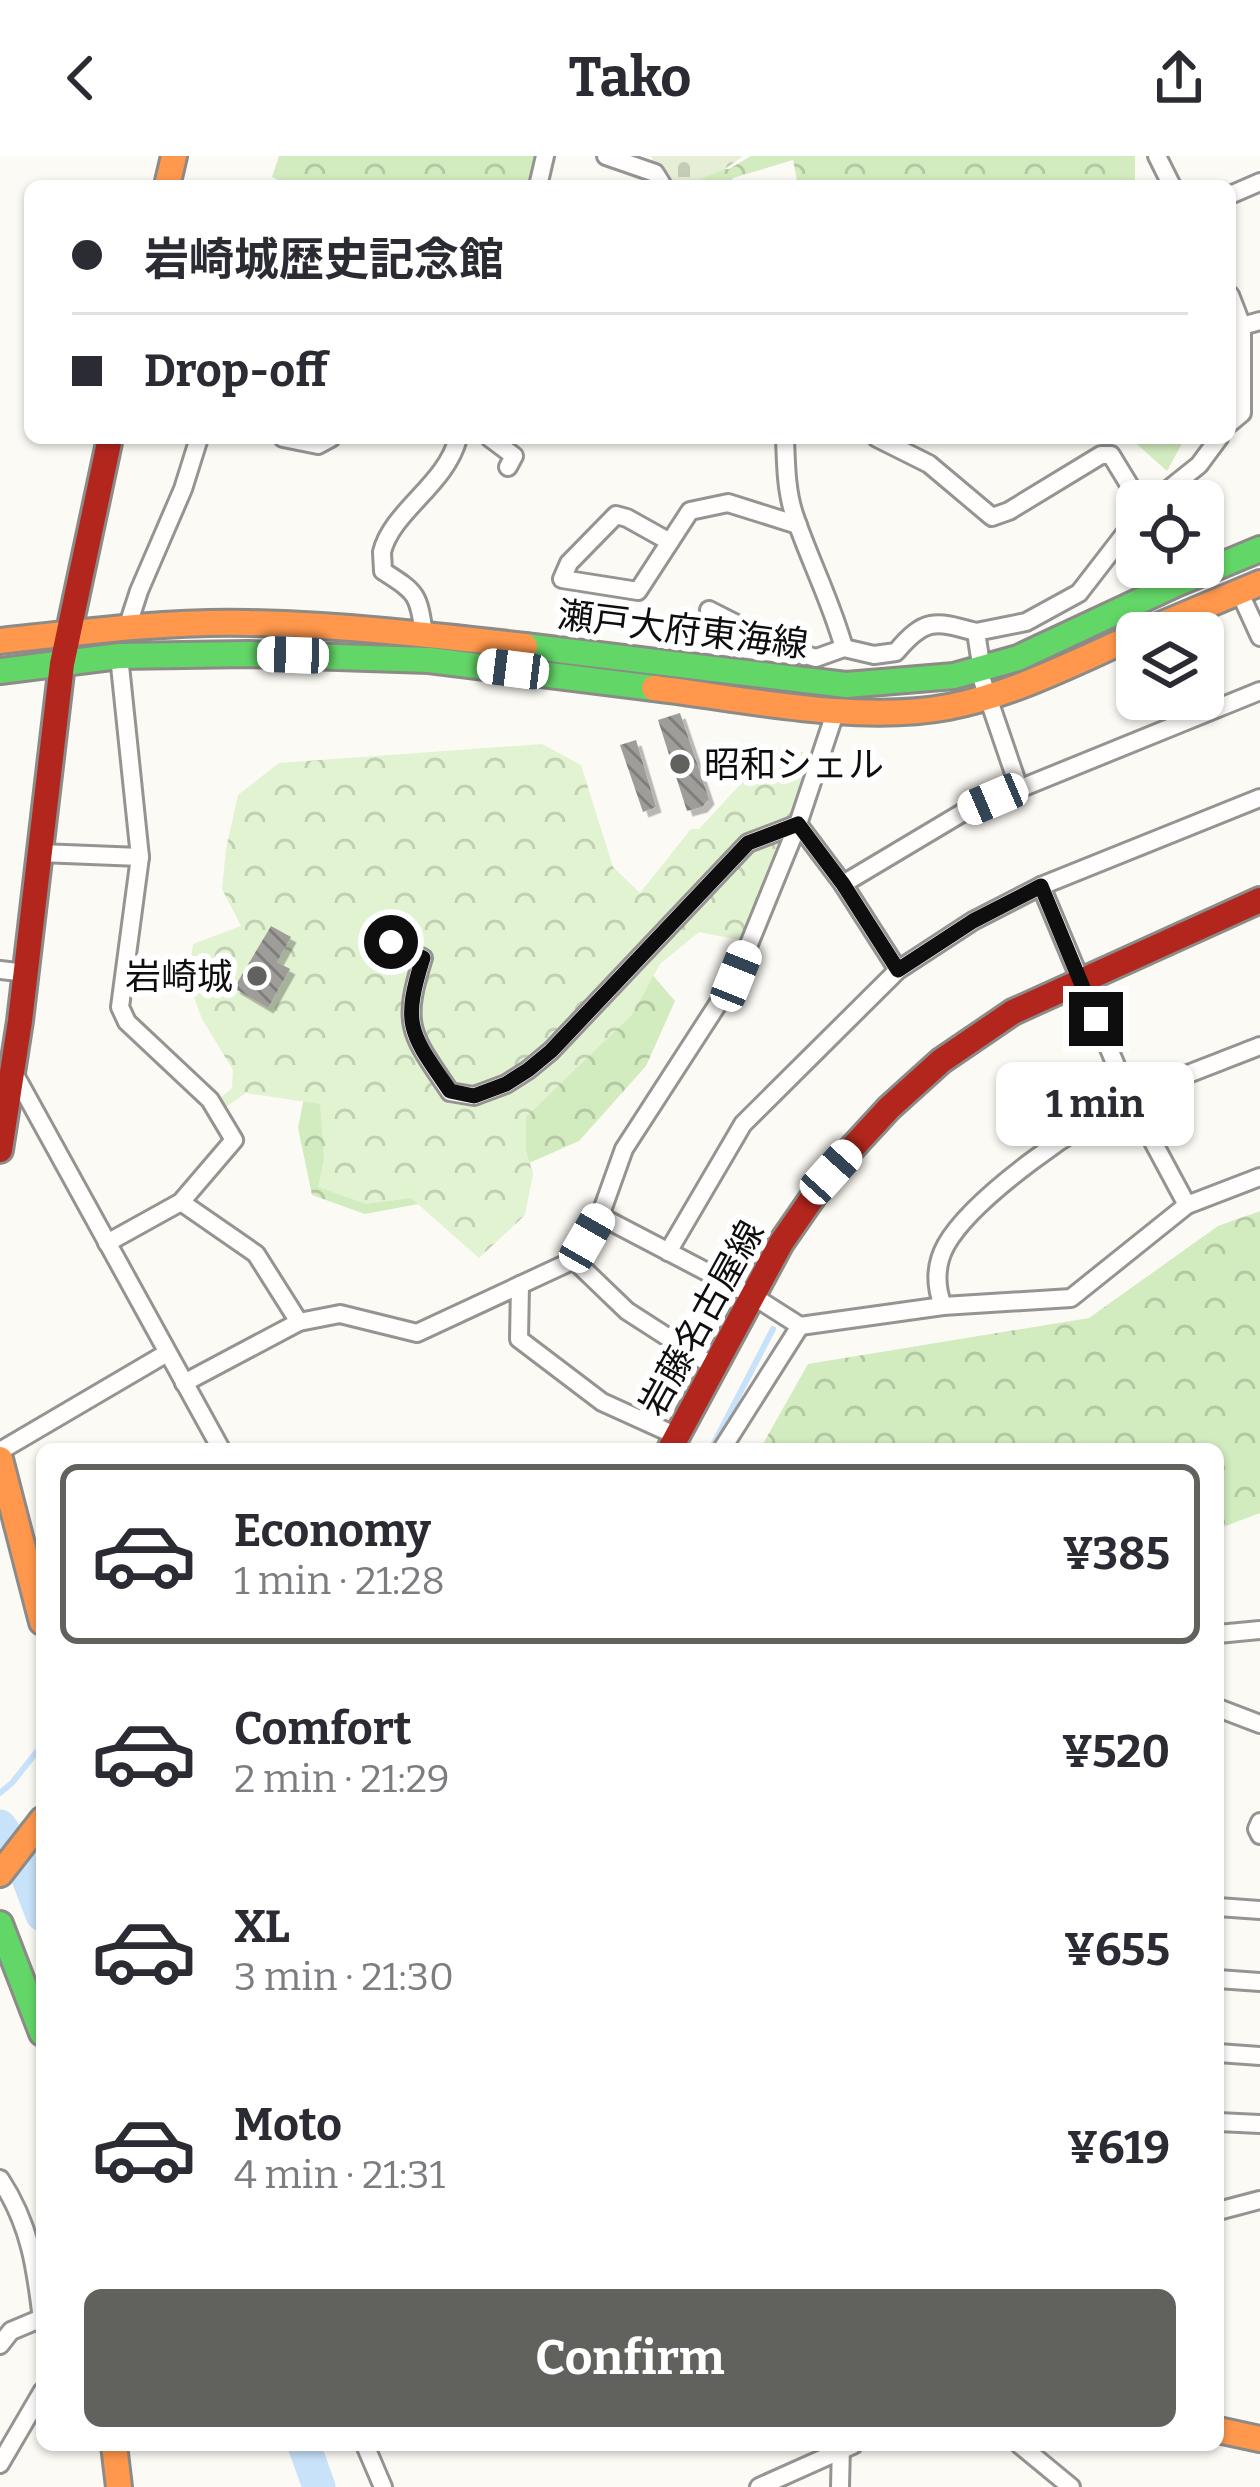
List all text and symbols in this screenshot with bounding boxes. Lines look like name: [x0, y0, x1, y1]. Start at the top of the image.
icon: back: [48, 45, 114, 111]
icon: share: [1146, 45, 1212, 111]
text: Tako: [569, 46, 691, 110]
text: 岩崎城歴史記念館: [144, 233, 504, 287]
text: Drop-off: [144, 344, 328, 398]
map controls: [1116, 480, 1224, 720]
button: locate: [1116, 480, 1224, 588]
street label: 瀬戸大府東海線: [555, 593, 811, 667]
button: layers: [1116, 612, 1224, 720]
car: [256, 636, 330, 674]
car: [475, 647, 551, 691]
place label: 昭和シェル: [704, 743, 884, 787]
marker: 昭和シェル: [667, 751, 693, 777]
car: [953, 768, 1033, 830]
route start: [364, 915, 418, 969]
car: [706, 936, 766, 1016]
place label: 岩崎城: [125, 955, 233, 999]
marker: 岩崎城: [244, 963, 270, 989]
route end: [1069, 992, 1123, 1046]
callout: 1 min: [997, 1061, 1195, 1145]
text: 1 min: [1046, 1081, 1144, 1127]
car: [794, 1133, 868, 1211]
car: [553, 1198, 621, 1278]
street label: 岩藤名古屋線: [630, 1213, 773, 1424]
icon: car: [90, 1500, 198, 1608]
text: Economy: [234, 1504, 431, 1558]
text: ¥385: [1062, 1527, 1170, 1581]
text: 1 min · 21:28: [234, 1558, 445, 1604]
icon: car: [90, 1698, 198, 1806]
text: Comfort: [234, 1702, 412, 1756]
text: ¥520: [1061, 1725, 1170, 1779]
text: 2 min · 21:29: [234, 1756, 450, 1802]
icon: car: [90, 1896, 198, 2004]
text: XL: [234, 1900, 290, 1954]
text: ¥655: [1064, 1923, 1170, 1977]
text: 3 min · 21:30: [234, 1954, 454, 2000]
icon: car: [90, 2094, 198, 2202]
text: Moto: [234, 2098, 342, 2152]
text: ¥619: [1067, 2121, 1170, 2175]
text: 4 min · 21:31: [234, 2152, 445, 2198]
button: Confirm: [84, 2289, 1176, 2427]

